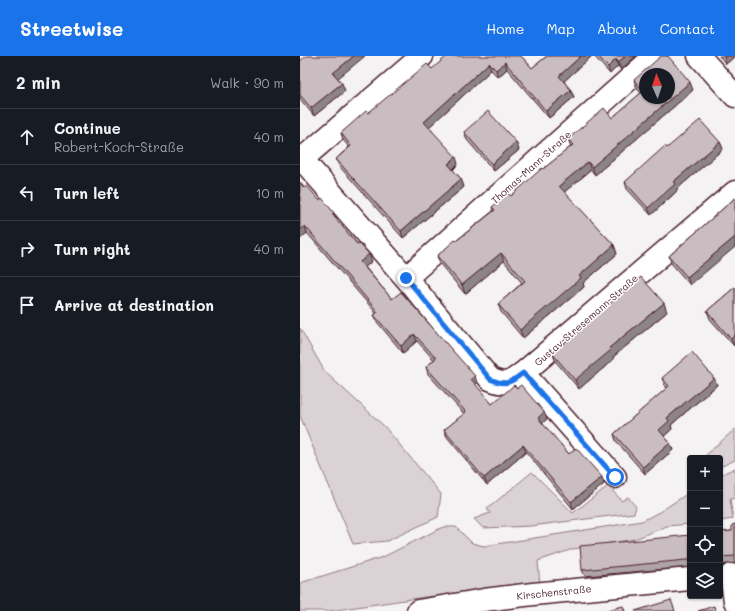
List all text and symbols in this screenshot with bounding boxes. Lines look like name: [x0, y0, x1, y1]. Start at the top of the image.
text: Streetwise: [20, 16, 123, 41]
text: Home: [486, 19, 524, 38]
text: Map: [546, 19, 575, 38]
text: About: [597, 19, 638, 38]
text: Contact: [660, 19, 715, 38]
north arrow: [639, 68, 675, 104]
text: 2 min: [16, 71, 61, 93]
text: Walk · 90 m: [210, 74, 284, 91]
text: Continue: [54, 118, 121, 138]
icon: ahead: [16, 126, 38, 148]
street label: Thomas-Mann-Straße: [488, 127, 574, 207]
text: 40 m: [254, 128, 284, 145]
text: Robert-Koch-Straße: [54, 138, 184, 155]
icon: left: [16, 182, 38, 204]
text: Turn left: [54, 183, 119, 203]
text: 10 m: [256, 184, 284, 201]
icon: right: [16, 238, 38, 260]
text: Turn right: [54, 239, 131, 259]
text: 40 m: [254, 240, 284, 257]
route end: [397, 269, 415, 287]
street label: Gustav-Stresemann-Straße: [531, 271, 641, 369]
icon: arrive: [16, 294, 38, 316]
text: Arrive at destination: [54, 295, 214, 315]
map controls: [687, 455, 723, 599]
button: +: [687, 455, 723, 491]
route start: [606, 468, 624, 486]
button: −: [687, 491, 723, 527]
button: locate: [687, 527, 723, 563]
button: layers: [687, 563, 723, 599]
street label: Kirschenstraße: [516, 581, 592, 603]

